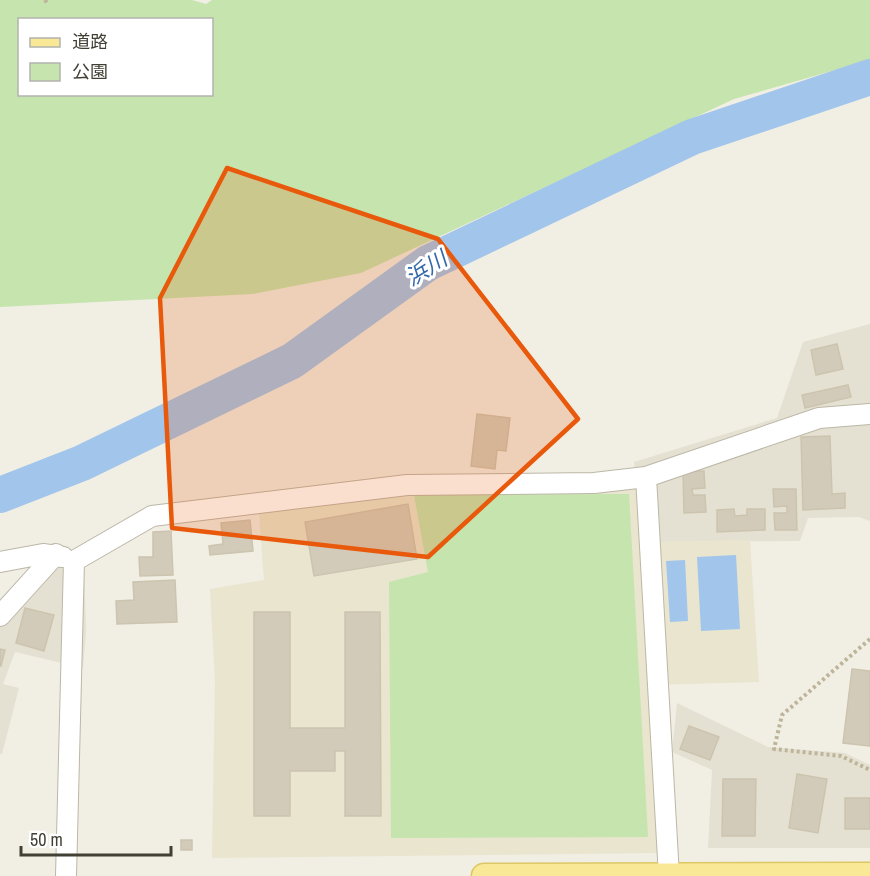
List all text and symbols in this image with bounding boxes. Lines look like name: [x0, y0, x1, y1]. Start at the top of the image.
legend: [18, 18, 213, 96]
text: 道路: [72, 29, 108, 54]
text: 公園: [72, 59, 108, 84]
water label: 浜川: [399, 243, 454, 292]
scale bar: [21, 819, 171, 857]
text: 50 m: [30, 827, 63, 852]

